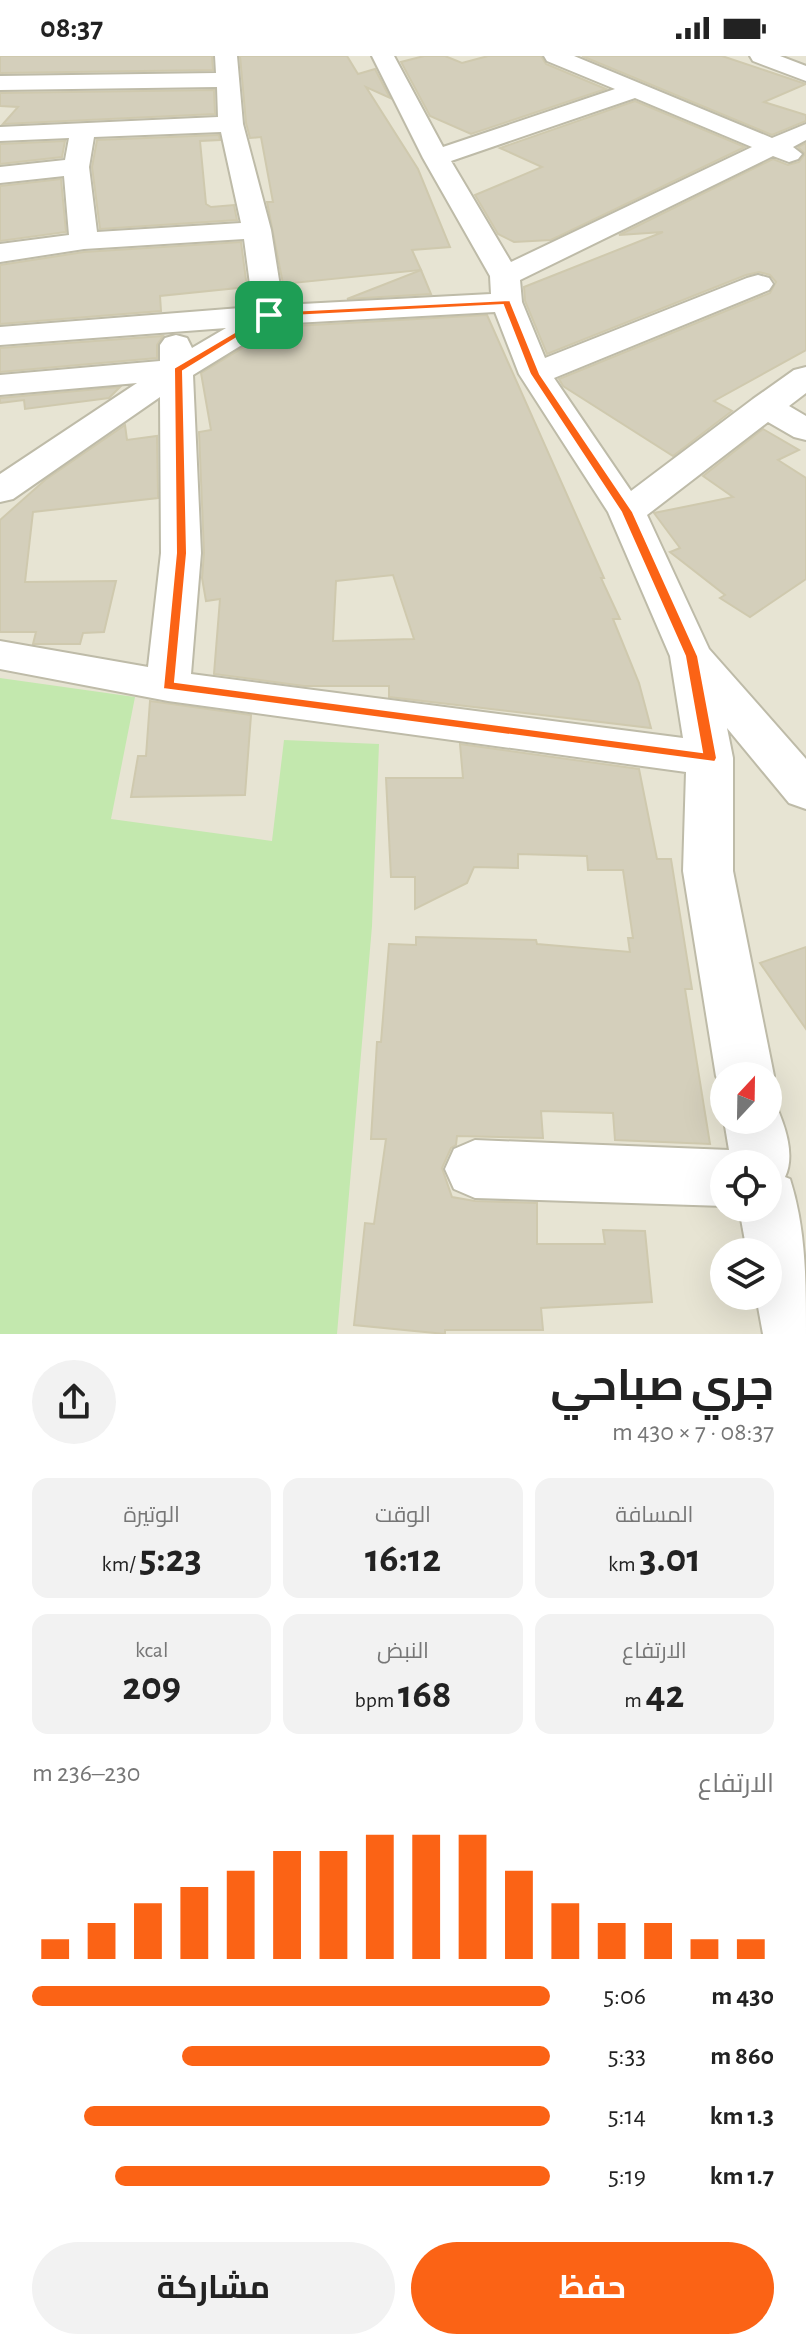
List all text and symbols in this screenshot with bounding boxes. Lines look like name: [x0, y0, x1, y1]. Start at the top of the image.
text: 08:37: [40, 13, 103, 43]
pin: [235, 281, 303, 349]
icon: arrive: [247, 293, 291, 337]
north arrow: [710, 1062, 782, 1134]
map controls: [710, 1062, 782, 1310]
button: locate: [710, 1150, 782, 1222]
button: layers: [710, 1238, 782, 1310]
button: share: [32, 1360, 116, 1444]
text: جري صباحي: [551, 1365, 774, 1409]
text: 08:37 · 7 × 430 m: [612, 1419, 774, 1445]
text: الوتيرة: [123, 1504, 180, 1526]
text: الوقت: [375, 1504, 431, 1526]
text: المسافة: [615, 1504, 693, 1526]
text: 5:23: [139, 1539, 202, 1579]
text: 16:12: [365, 1539, 441, 1579]
text: 3.01: [639, 1539, 701, 1579]
text: /km: [102, 1553, 139, 1575]
text: km: [608, 1553, 639, 1575]
text: kcal: [135, 1639, 168, 1661]
text: النبض: [377, 1640, 429, 1662]
text: الارتفاع: [622, 1640, 687, 1662]
text: 209: [122, 1667, 181, 1707]
text: 168: [398, 1675, 452, 1715]
text: 42: [645, 1675, 684, 1715]
text: bpm: [355, 1689, 398, 1711]
text: m: [624, 1689, 645, 1711]
text: 230–236 m: [32, 1760, 141, 1786]
text: الارتفاع: [698, 1771, 774, 1797]
text: 5:06: [603, 1983, 646, 2009]
text: 430 m: [711, 1983, 774, 2009]
text: 5:33: [608, 2043, 646, 2069]
text: 860 m: [710, 2043, 774, 2069]
text: 5:14: [608, 2103, 646, 2129]
text: 1.3 km: [710, 2103, 774, 2129]
text: 5:19: [608, 2163, 646, 2189]
text: 1.7 km: [710, 2163, 774, 2189]
button: مشاركة: [32, 2242, 395, 2334]
button: حفظ: [411, 2242, 774, 2334]

